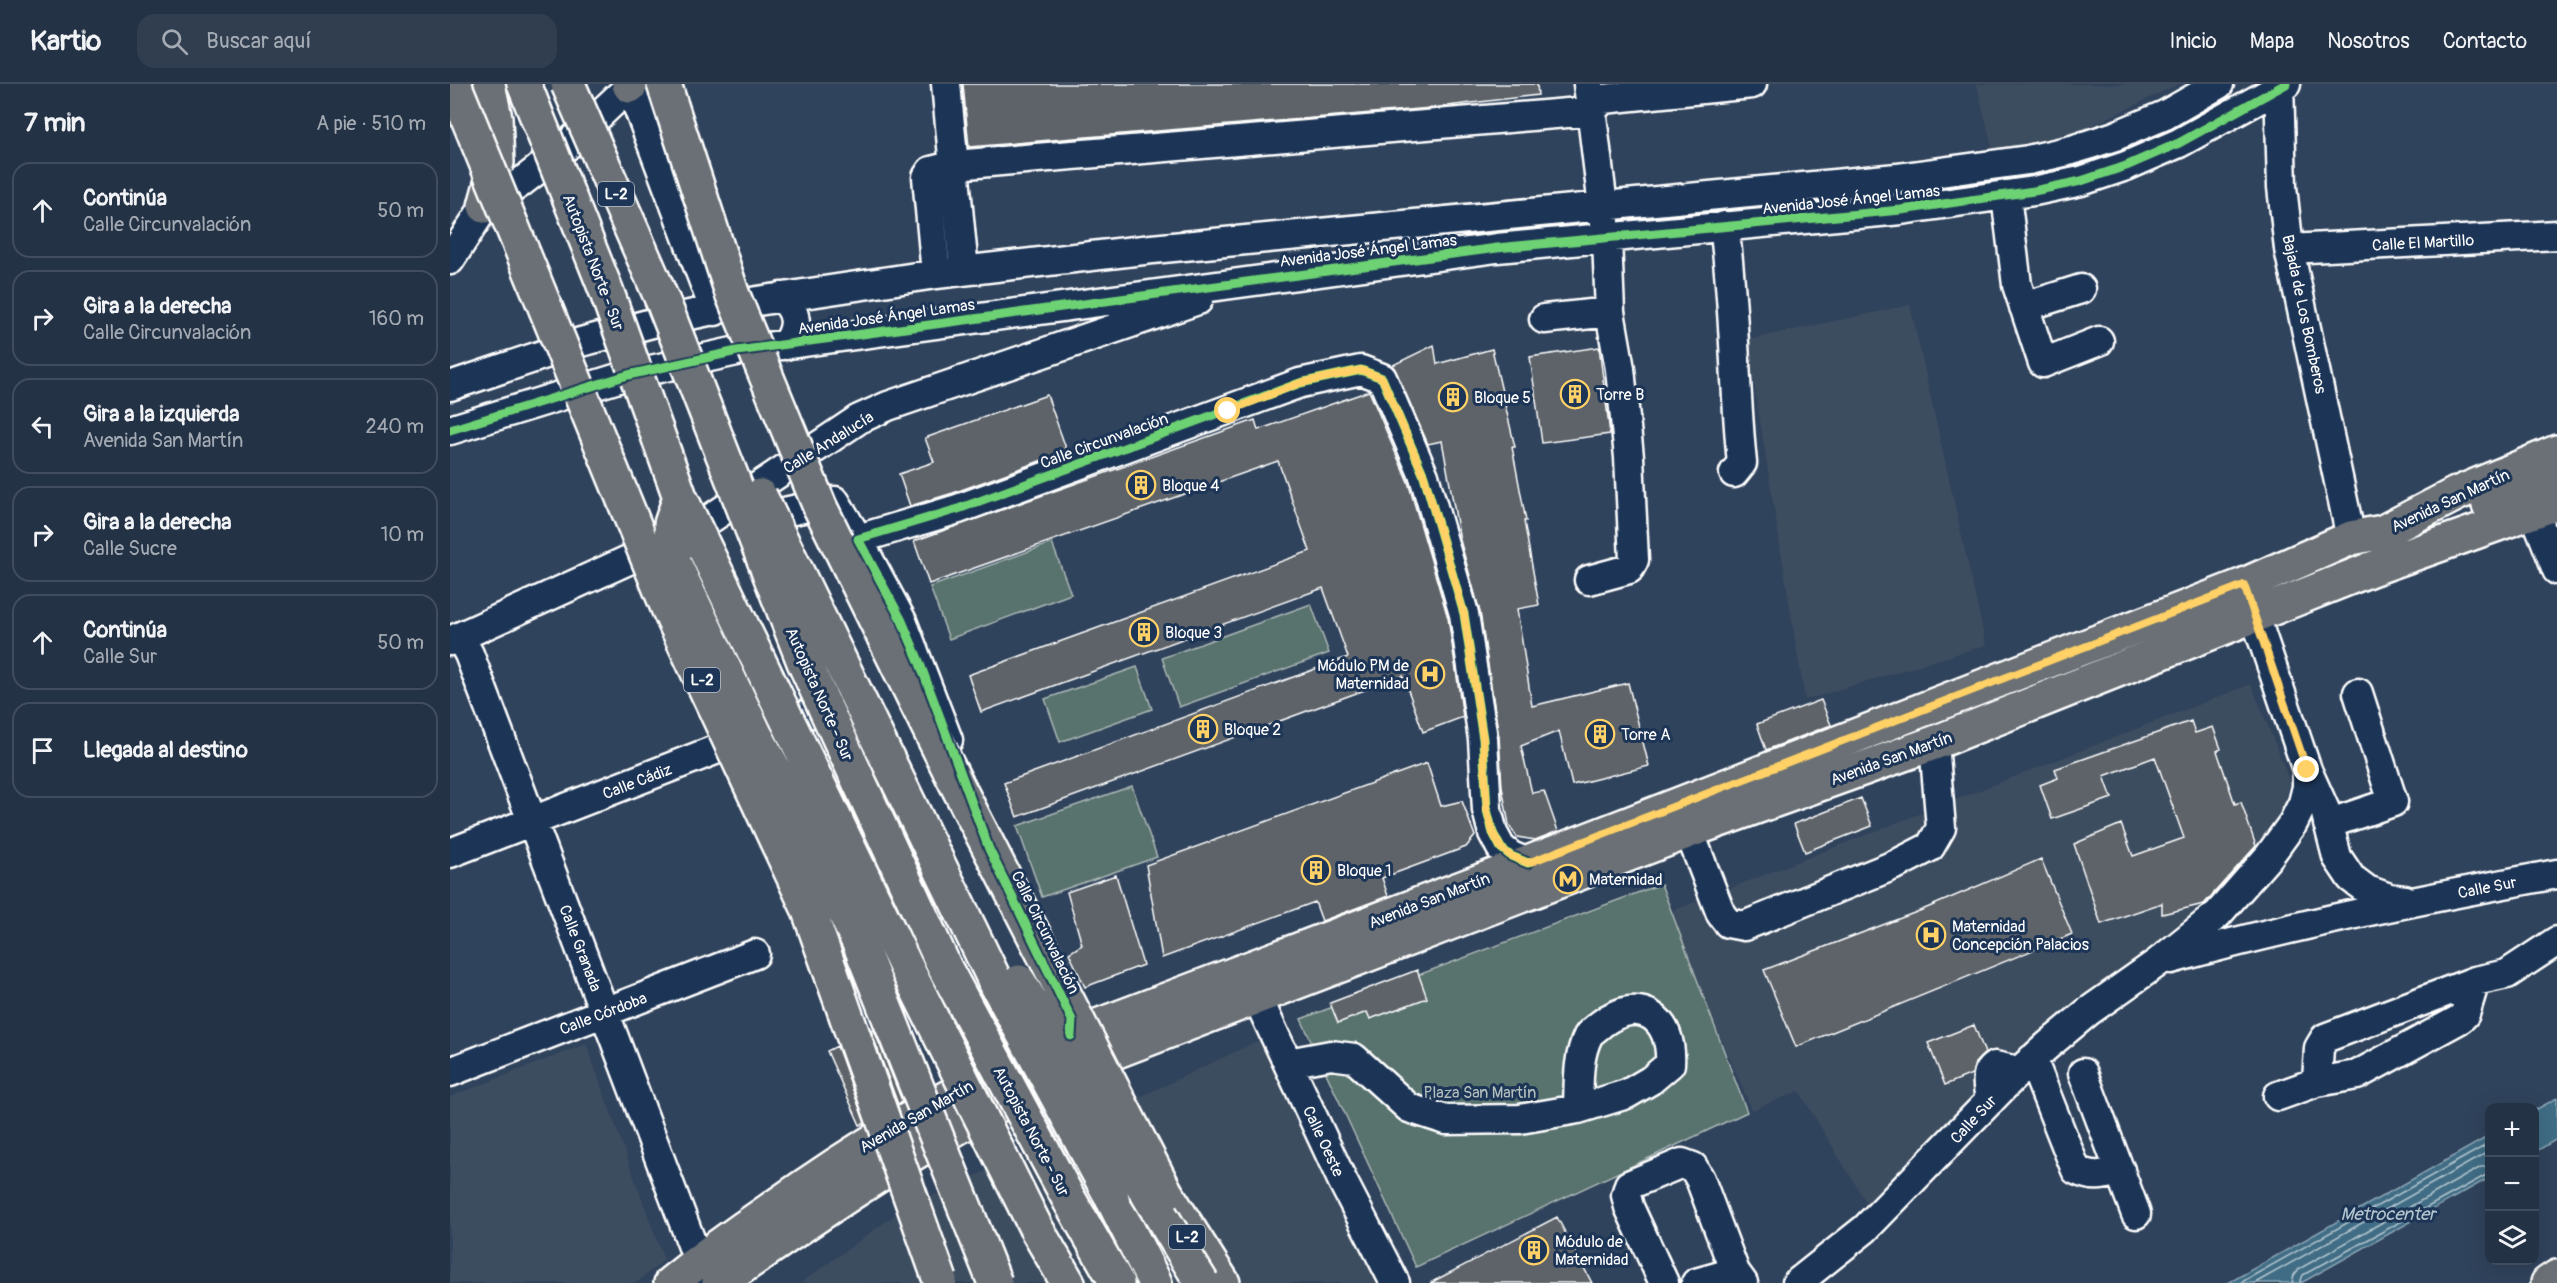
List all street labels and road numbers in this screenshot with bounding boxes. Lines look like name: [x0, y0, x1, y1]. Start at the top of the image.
street label: Avenida José Ángel Lamas: [1761, 181, 1941, 219]
road number: L-2: [598, 182, 634, 206]
street label: Autopista Norte - Sur: [558, 191, 628, 334]
street label: Avenida José Ángel Lamas: [1278, 230, 1458, 272]
street label: Calle El Martillo: [2372, 230, 2475, 256]
street label: Bajada de Los Bomberos: [2277, 233, 2331, 396]
street label: Avenida José Ángel Lamas: [796, 295, 976, 339]
street label: Calle Andalucía: [780, 407, 877, 479]
street label: Calle Circunvalación: [1038, 409, 1171, 473]
street label: Avenida San Martín: [2388, 465, 2513, 537]
street label: Autopista Norte - Sur: [781, 624, 858, 765]
road number: L-2: [684, 668, 720, 692]
street label: Avenida San Martín: [1828, 728, 1955, 790]
street label: Calle Cádiz: [600, 760, 675, 804]
street label: Calle Circunvalación: [1007, 868, 1084, 997]
street label: Avenida San Martín: [1366, 869, 1493, 933]
street label: Calle Sur: [2456, 872, 2519, 903]
street label: Calle Granada: [554, 902, 606, 995]
street label: Calle Córdoba: [557, 988, 650, 1040]
street label: Autopista Norte - Sur: [988, 1063, 1074, 1200]
street label: Avenida San Martín: [856, 1076, 977, 1158]
street label: Calle Sur: [1946, 1091, 2001, 1148]
street label: Calle Oeste: [1298, 1103, 1348, 1180]
road number: L-2: [1169, 1225, 1205, 1249]

